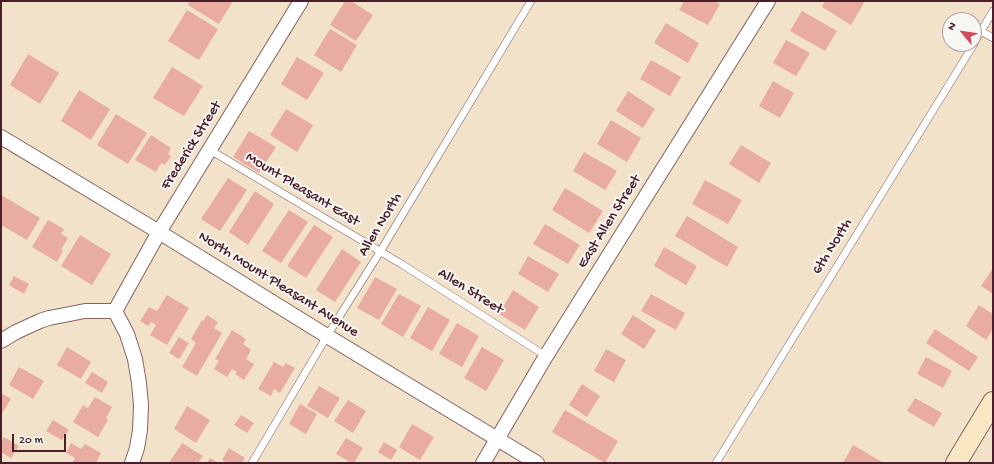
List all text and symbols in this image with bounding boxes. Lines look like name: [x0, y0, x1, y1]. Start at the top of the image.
north arrow: [942, 12, 982, 52]
text: N: [945, 21, 959, 33]
street label: Frederick Street: [158, 98, 226, 194]
street label: Mount Pleasant East: [242, 149, 362, 231]
street label: East Allen Street: [574, 172, 646, 272]
street label: Allen North: [355, 190, 407, 260]
street label: 6th North: [809, 216, 857, 278]
street label: North Mount Pleasant Avenue: [194, 228, 362, 342]
street label: Allen Street: [434, 265, 506, 319]
scale bar: [14, 426, 68, 452]
text: 20 m: [19, 434, 43, 448]

